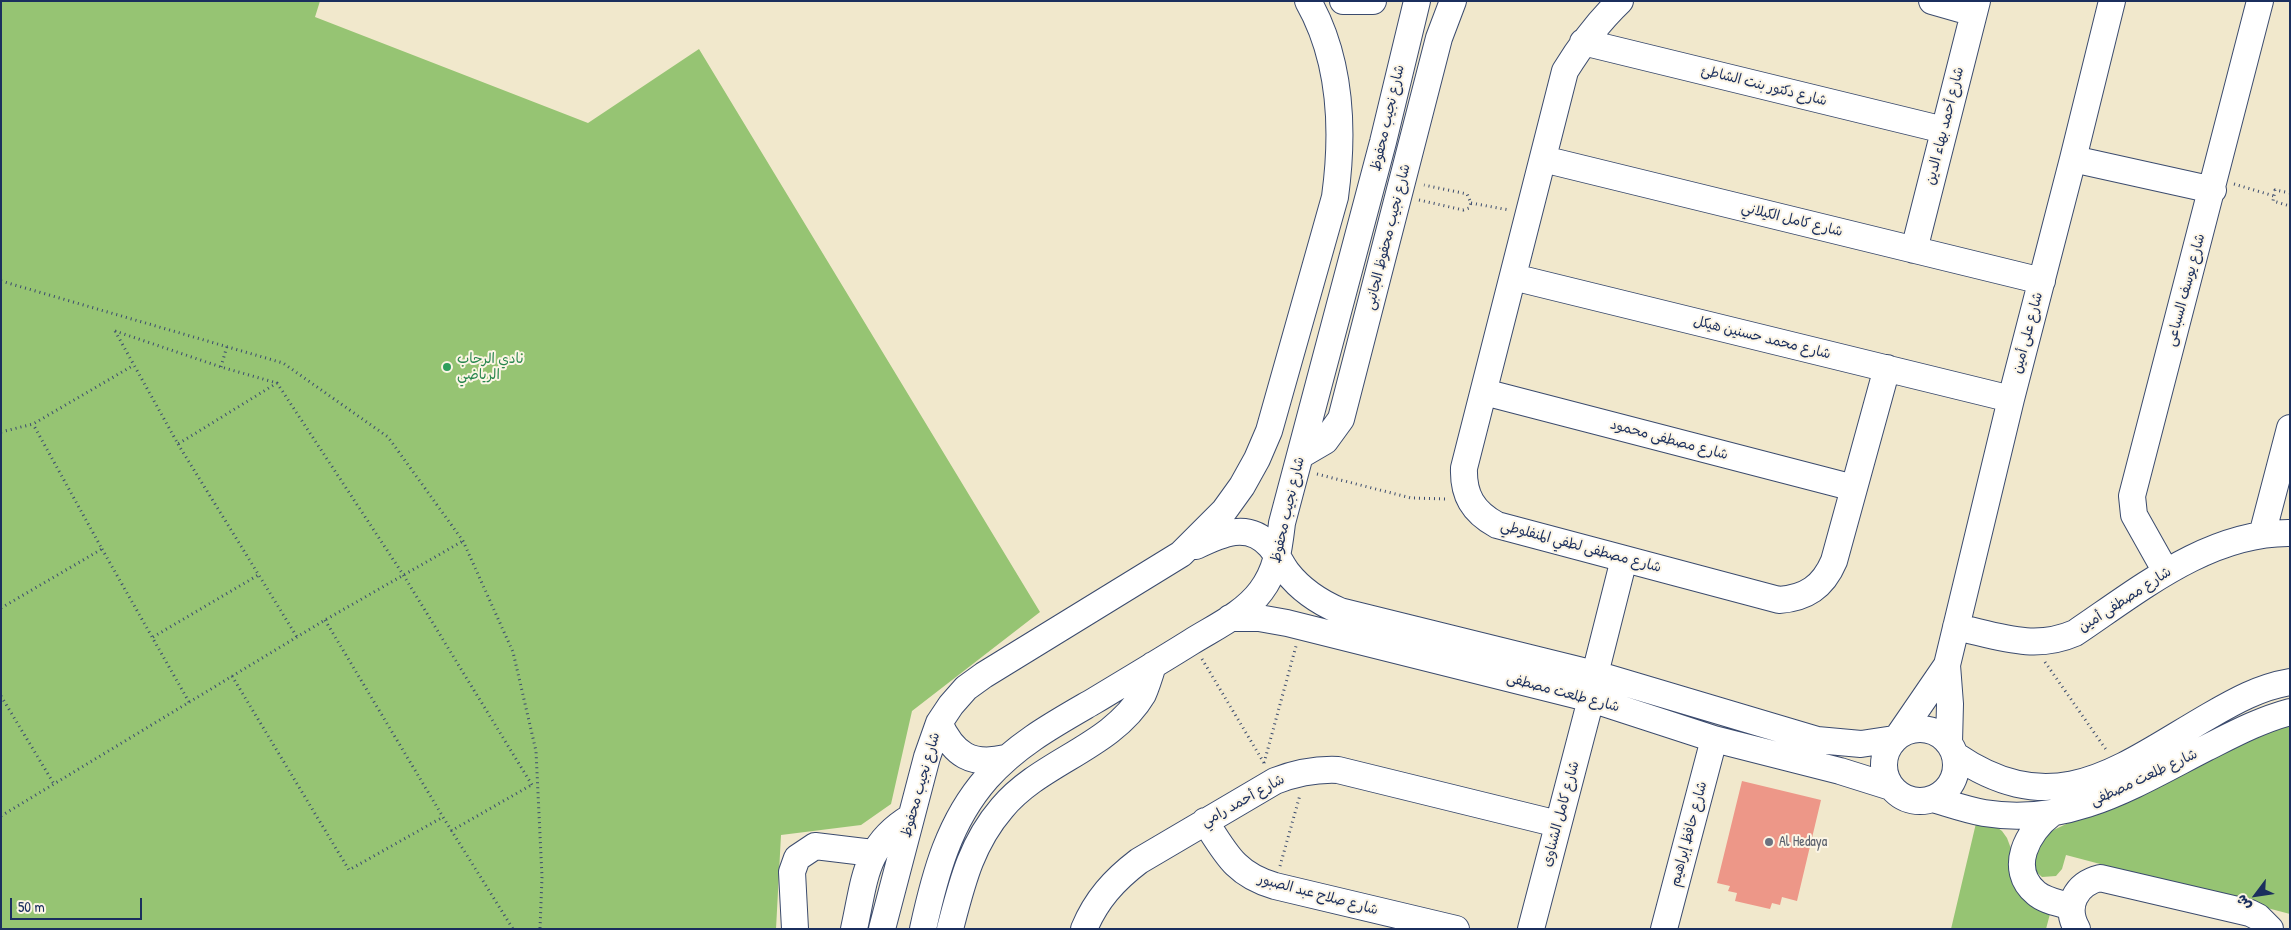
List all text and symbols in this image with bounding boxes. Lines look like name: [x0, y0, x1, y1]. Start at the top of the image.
street label: شارع دكتور بنت الشاطئ: [1699, 62, 1829, 110]
street label: شارع نجيب محفوظ: [1368, 63, 1408, 173]
street label: شارع أحمد بهاء الدين: [1922, 65, 1968, 187]
street label: شارع نجيب محفوظ الجانبى: [1362, 162, 1414, 312]
street label: شارع كامل الكيلاني: [1740, 199, 1844, 241]
street label: شارع يوسف السباعى: [2163, 232, 2209, 348]
street label: شارع على أمين: [2009, 290, 2047, 376]
street label: شارع محمد حسنين هيكل: [1692, 313, 1832, 363]
place label: نادي الرحاب الرياضي: [457, 351, 523, 384]
marker: نادي الرحاب الرياضي: [441, 361, 453, 373]
street label: شارع مصطفى محمود: [1608, 416, 1730, 464]
street label: شارع نجيب محفوظ: [1268, 455, 1308, 565]
street label: شارع مصطفى لطفي المنفلوطي: [1499, 517, 1663, 577]
street label: شارع مصطفى أمين: [2075, 564, 2175, 636]
street label: شارع طلعت مصطفى: [1505, 670, 1621, 716]
street label: شارع نجيب محفوظ: [898, 731, 944, 839]
street label: شارع طلعت مصطفى: [2088, 746, 2200, 810]
street label: شارع كامل الشناوى: [1539, 759, 1583, 869]
street label: شارع أحمد رامي: [1198, 771, 1288, 831]
street label: شارع حافظ إبراهيم: [1667, 780, 1711, 888]
place label: Al Hedaya: [1779, 834, 1827, 850]
marker: Al Hedaya: [1763, 836, 1775, 848]
north arrow: [2231, 870, 2281, 920]
street label: شارع صلاح عبد الصبور: [1256, 871, 1380, 919]
scale bar: [12, 888, 145, 920]
text: ش: [2231, 891, 2255, 914]
text: 50 m: [18, 896, 45, 917]

